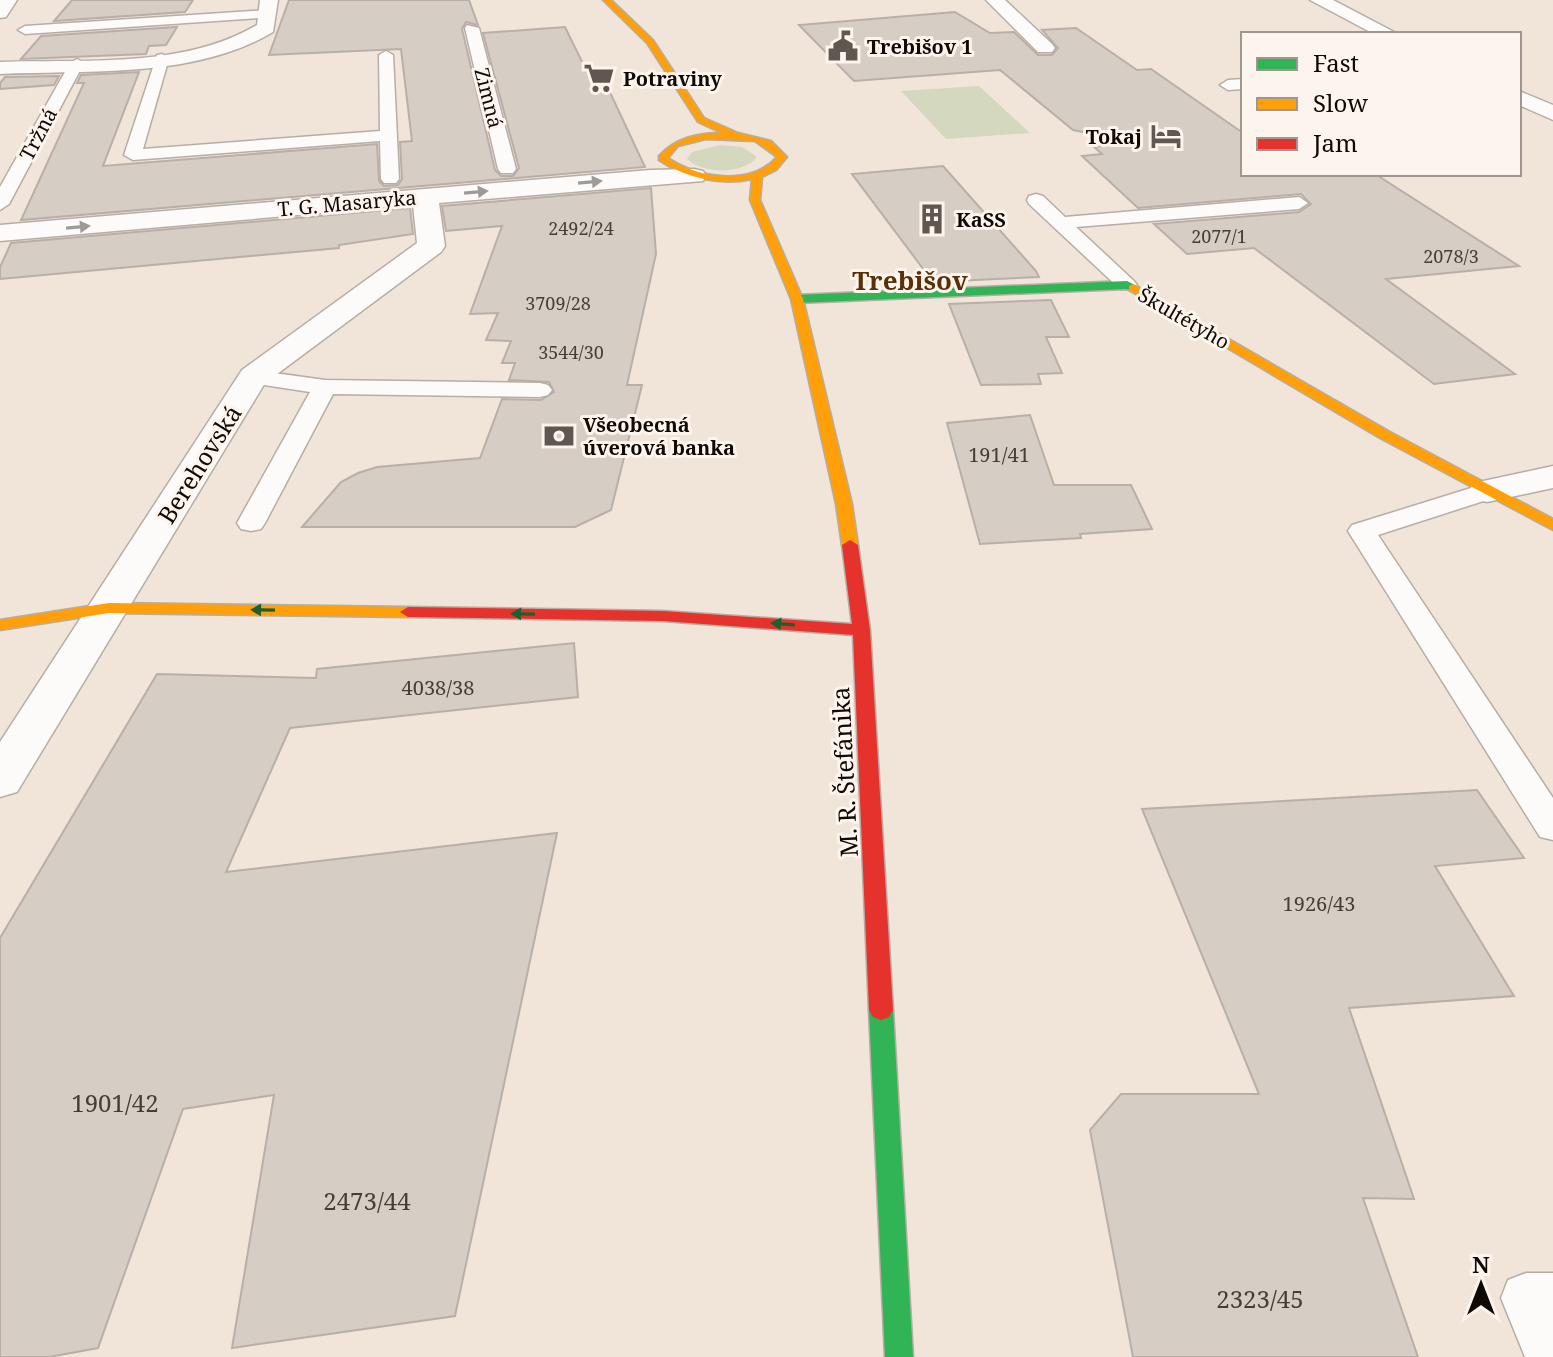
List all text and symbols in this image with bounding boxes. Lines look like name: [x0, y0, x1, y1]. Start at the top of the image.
public building icon: Trebišov 1: [826, 29, 860, 63]
legend: [1241, 32, 1521, 176]
place label: Trebišov 1: [867, 33, 973, 60]
text: Fast: [1313, 46, 1359, 79]
supermarket icon: Potraviny: [582, 61, 616, 95]
street label: Zimná: [468, 65, 510, 131]
place label: Potraviny: [623, 65, 722, 92]
text: Slow: [1313, 86, 1368, 119]
street label: Tržná: [13, 103, 63, 165]
hotel icon: Tokaj: [1149, 119, 1183, 153]
place label: Tokaj: [1086, 123, 1142, 150]
text: Jam: [1312, 126, 1358, 159]
one-way arrow: [578, 175, 603, 188]
street label: T. G. Masaryka: [277, 183, 417, 223]
one-way arrow: [464, 185, 489, 198]
building icon: KaSS: [915, 202, 949, 236]
place label: KaSS: [956, 206, 1006, 233]
house number: 2492/24: [548, 216, 614, 240]
one-way arrow: [66, 220, 91, 233]
house number: 2077/1: [1191, 224, 1247, 248]
house number: 2078/3: [1423, 244, 1479, 268]
district label: Trebišov: [852, 262, 968, 298]
street label: Škultétyho: [1133, 281, 1235, 355]
house number: 3709/28: [525, 291, 591, 315]
house number: 3544/30: [538, 340, 604, 364]
street label: Berehovská: [149, 398, 249, 530]
place label: Všeobecná úverová banka: [583, 411, 735, 461]
bank icon: Všeobecná úverová banka: [542, 419, 576, 453]
house number: 191/41: [968, 441, 1030, 468]
one-way arrow: [250, 604, 275, 617]
one-way arrow: [510, 608, 535, 620]
one-way arrow: [770, 617, 795, 630]
house number: 4038/38: [402, 674, 474, 701]
street label: M. R. Štefánika: [823, 686, 865, 858]
house number: 1926/43: [1283, 890, 1355, 917]
house number: 1901/42: [71, 1086, 159, 1119]
house number: 2473/44: [323, 1184, 411, 1217]
north arrow: [1441, 1245, 1521, 1325]
text: N: [1472, 1249, 1490, 1279]
house number: 2323/45: [1216, 1282, 1304, 1315]

